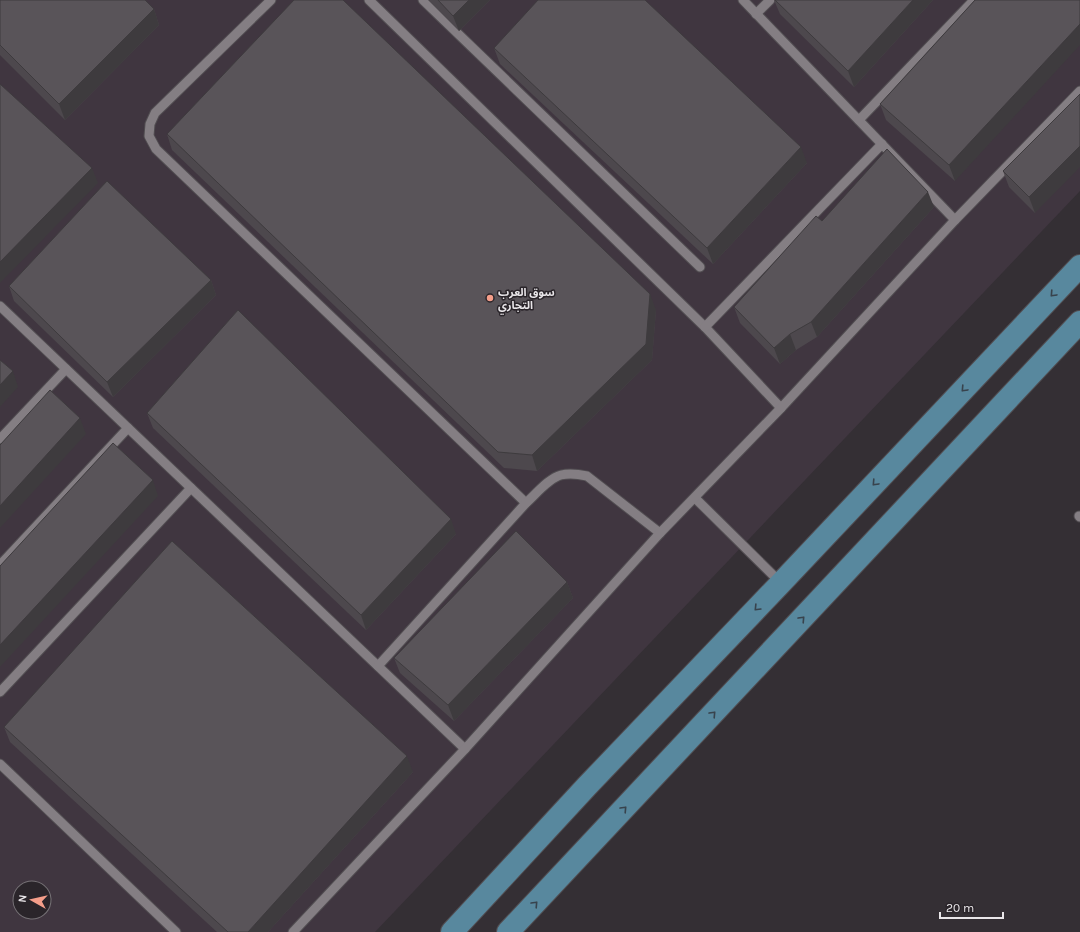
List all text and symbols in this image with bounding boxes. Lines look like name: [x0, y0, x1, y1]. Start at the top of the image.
place label: سوق العرب التجاري: [498, 286, 555, 315]
one-way arrow: [1050, 289, 1058, 297]
marker: سوق العرب التجاري: [485, 293, 495, 303]
one-way arrow: [962, 384, 969, 391]
one-way arrow: [872, 478, 880, 486]
one-way arrow: [754, 603, 762, 611]
one-way arrow: [797, 616, 805, 624]
one-way arrow: [708, 711, 716, 719]
one-way arrow: [619, 806, 627, 814]
north arrow: [12, 880, 52, 920]
text: N: [16, 894, 30, 903]
scale bar: [940, 894, 1003, 920]
one-way arrow: [530, 901, 537, 908]
text: 20 m: [946, 901, 974, 915]

